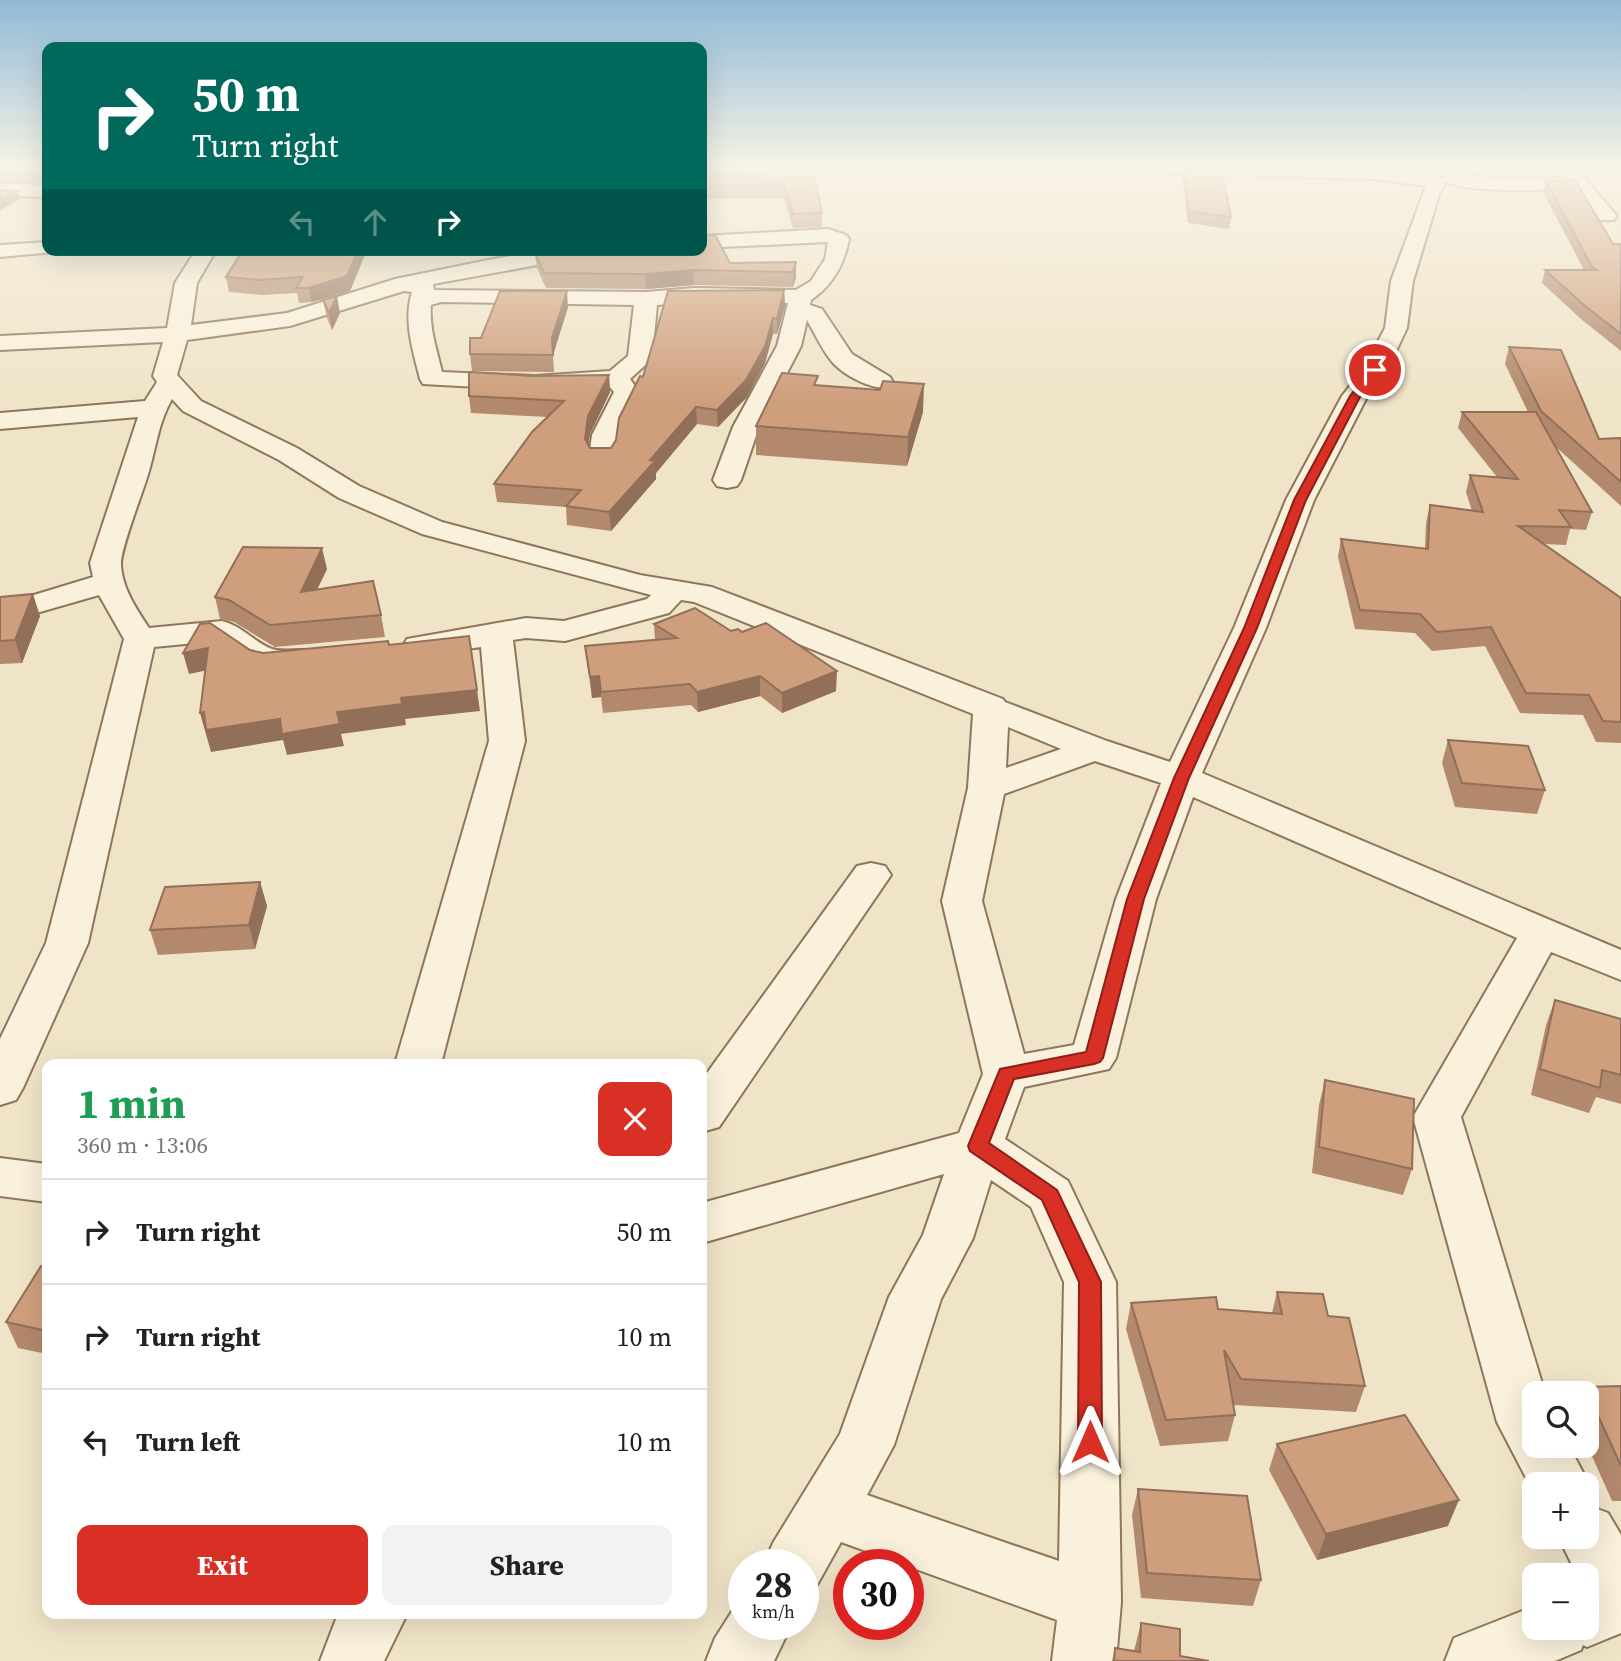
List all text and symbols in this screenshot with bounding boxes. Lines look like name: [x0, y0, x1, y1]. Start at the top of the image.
text: 50 m: [192, 60, 300, 127]
icon: right: [77, 70, 168, 161]
text: Turn right: [192, 124, 338, 168]
icon: left: [283, 203, 321, 241]
icon: ahead: [356, 203, 394, 241]
icon: right: [429, 203, 467, 241]
pin: [1345, 340, 1405, 400]
icon: arrive: [1356, 351, 1394, 389]
text: 1 min: [77, 1074, 186, 1132]
button: close: [598, 1082, 672, 1156]
text: 360 m · 13:06: [77, 1129, 208, 1161]
icon: right: [77, 1213, 115, 1251]
text: Turn right: [136, 1214, 260, 1250]
text: 50 m: [617, 1214, 672, 1250]
icon: right: [77, 1318, 115, 1356]
text: Turn right: [136, 1319, 260, 1355]
text: 10 m: [617, 1319, 672, 1355]
map controls: [1522, 1381, 1599, 1640]
button: search: [1522, 1381, 1599, 1458]
position arrow: [1053, 1405, 1127, 1479]
icon: left: [77, 1423, 115, 1461]
text: Turn left: [136, 1424, 240, 1460]
text: 10 m: [617, 1424, 672, 1460]
button: +: [1522, 1472, 1599, 1549]
button: Exit: [77, 1525, 368, 1605]
button: Share: [382, 1525, 672, 1605]
speed limit sign: 30: [833, 1549, 924, 1640]
text: 28: [755, 1561, 792, 1609]
button: −: [1522, 1563, 1599, 1640]
text: km/h: [752, 1599, 795, 1624]

